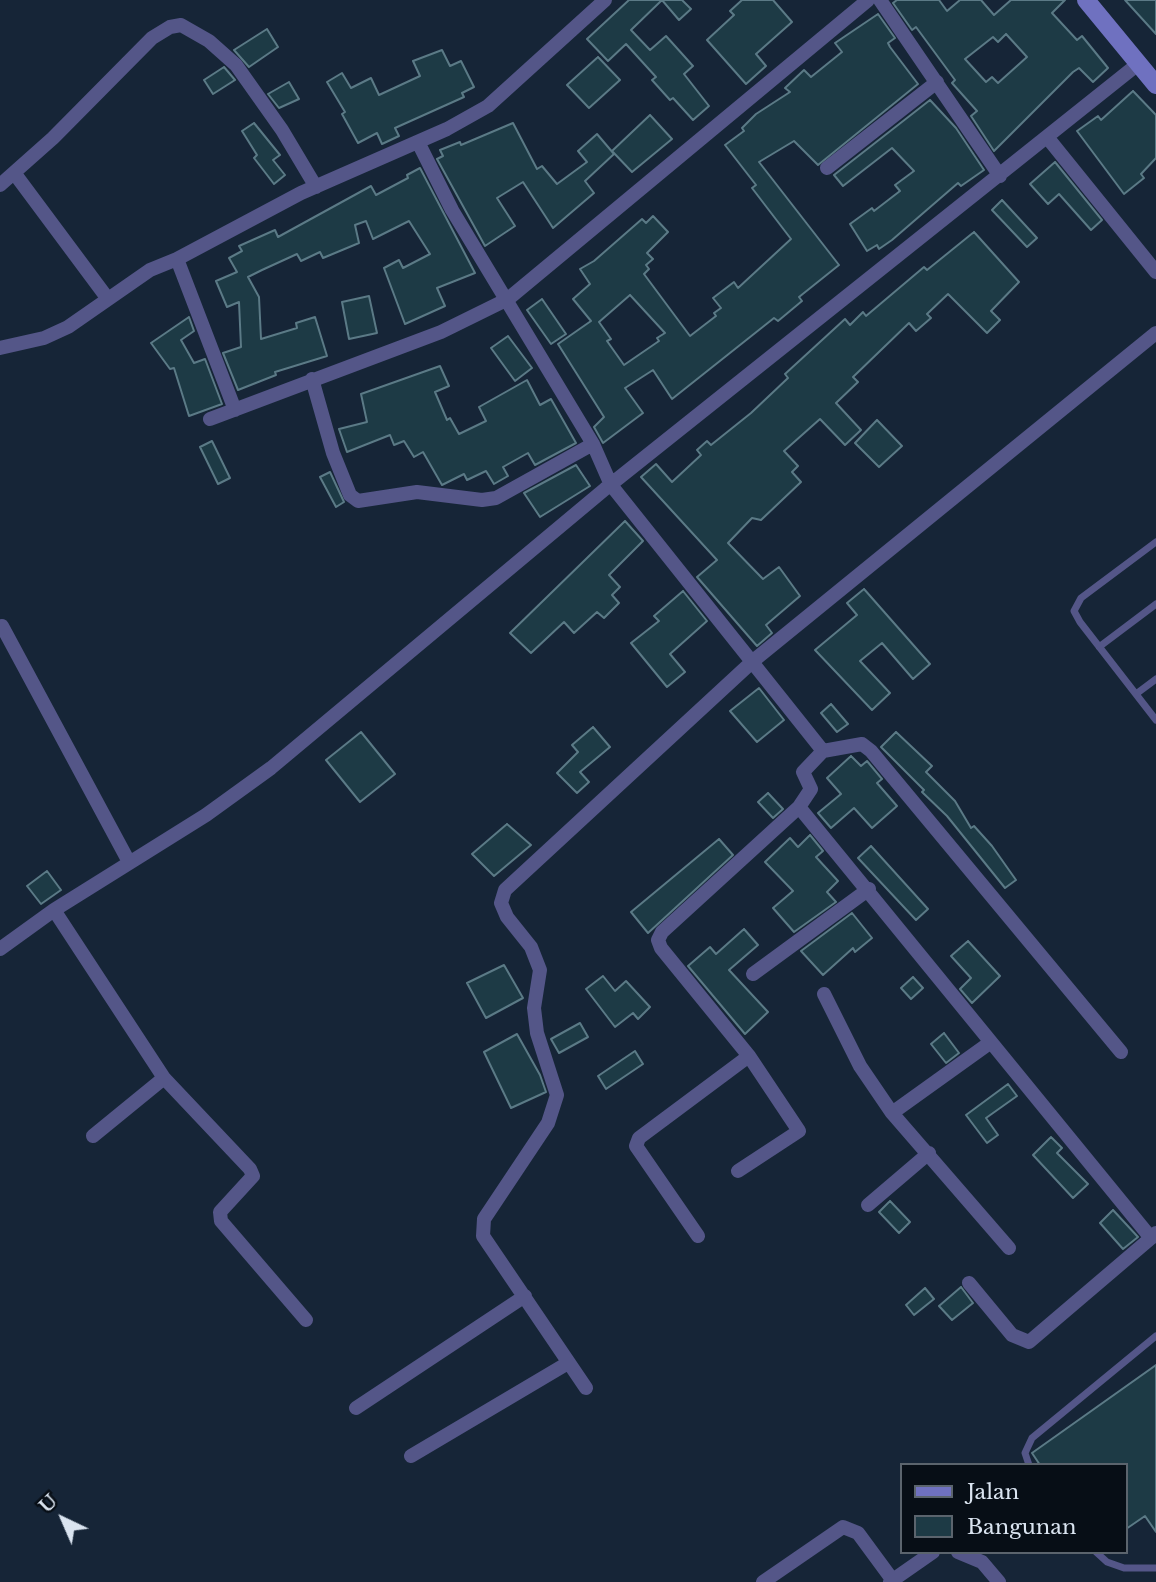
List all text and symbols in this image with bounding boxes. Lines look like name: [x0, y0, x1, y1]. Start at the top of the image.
legend: [900, 1463, 1128, 1554]
text: Jalan: [967, 1479, 1019, 1505]
north arrow: [28, 1484, 98, 1554]
text: U: [34, 1489, 62, 1518]
text: Bangunan: [967, 1514, 1076, 1540]

